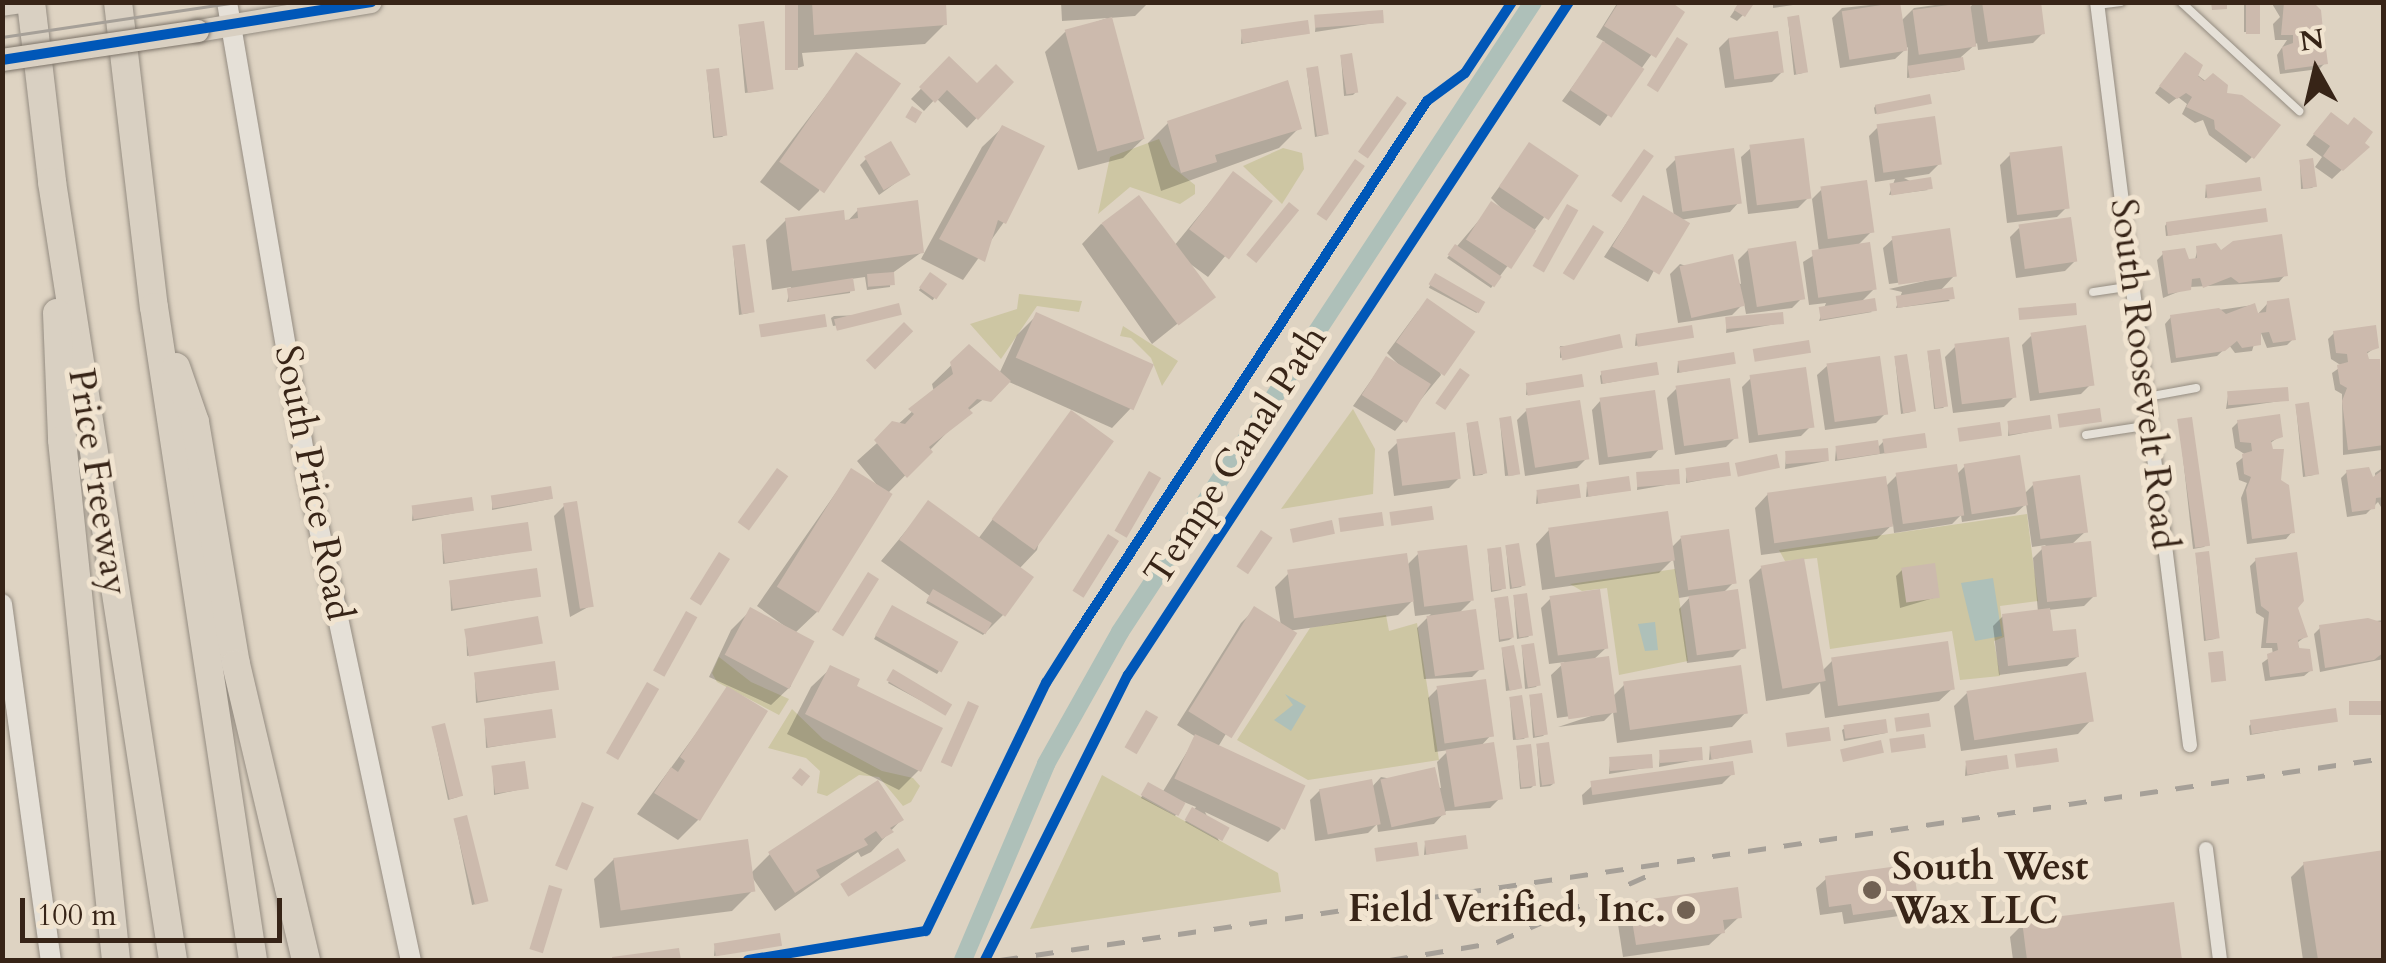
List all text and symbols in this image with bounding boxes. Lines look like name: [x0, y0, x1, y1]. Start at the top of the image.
north arrow: [2266, 20, 2366, 120]
text: N: [2297, 20, 2326, 61]
street label: South Roosevelt Road: [2100, 196, 2188, 552]
street label: Tempe Canal Path: [1135, 318, 1337, 594]
street label: South Price Road: [264, 342, 362, 624]
street label: Price Freeway: [58, 365, 138, 599]
place label: South West Wax LLC: [1892, 845, 2088, 934]
scale bar: [25, 878, 288, 940]
marker: South West Wax LLC: [1861, 879, 1883, 901]
place label: Field Verified, Inc.: [1348, 887, 1666, 933]
text: 100 m: [37, 895, 117, 936]
marker: Field Verified, Inc.: [1675, 899, 1697, 921]

